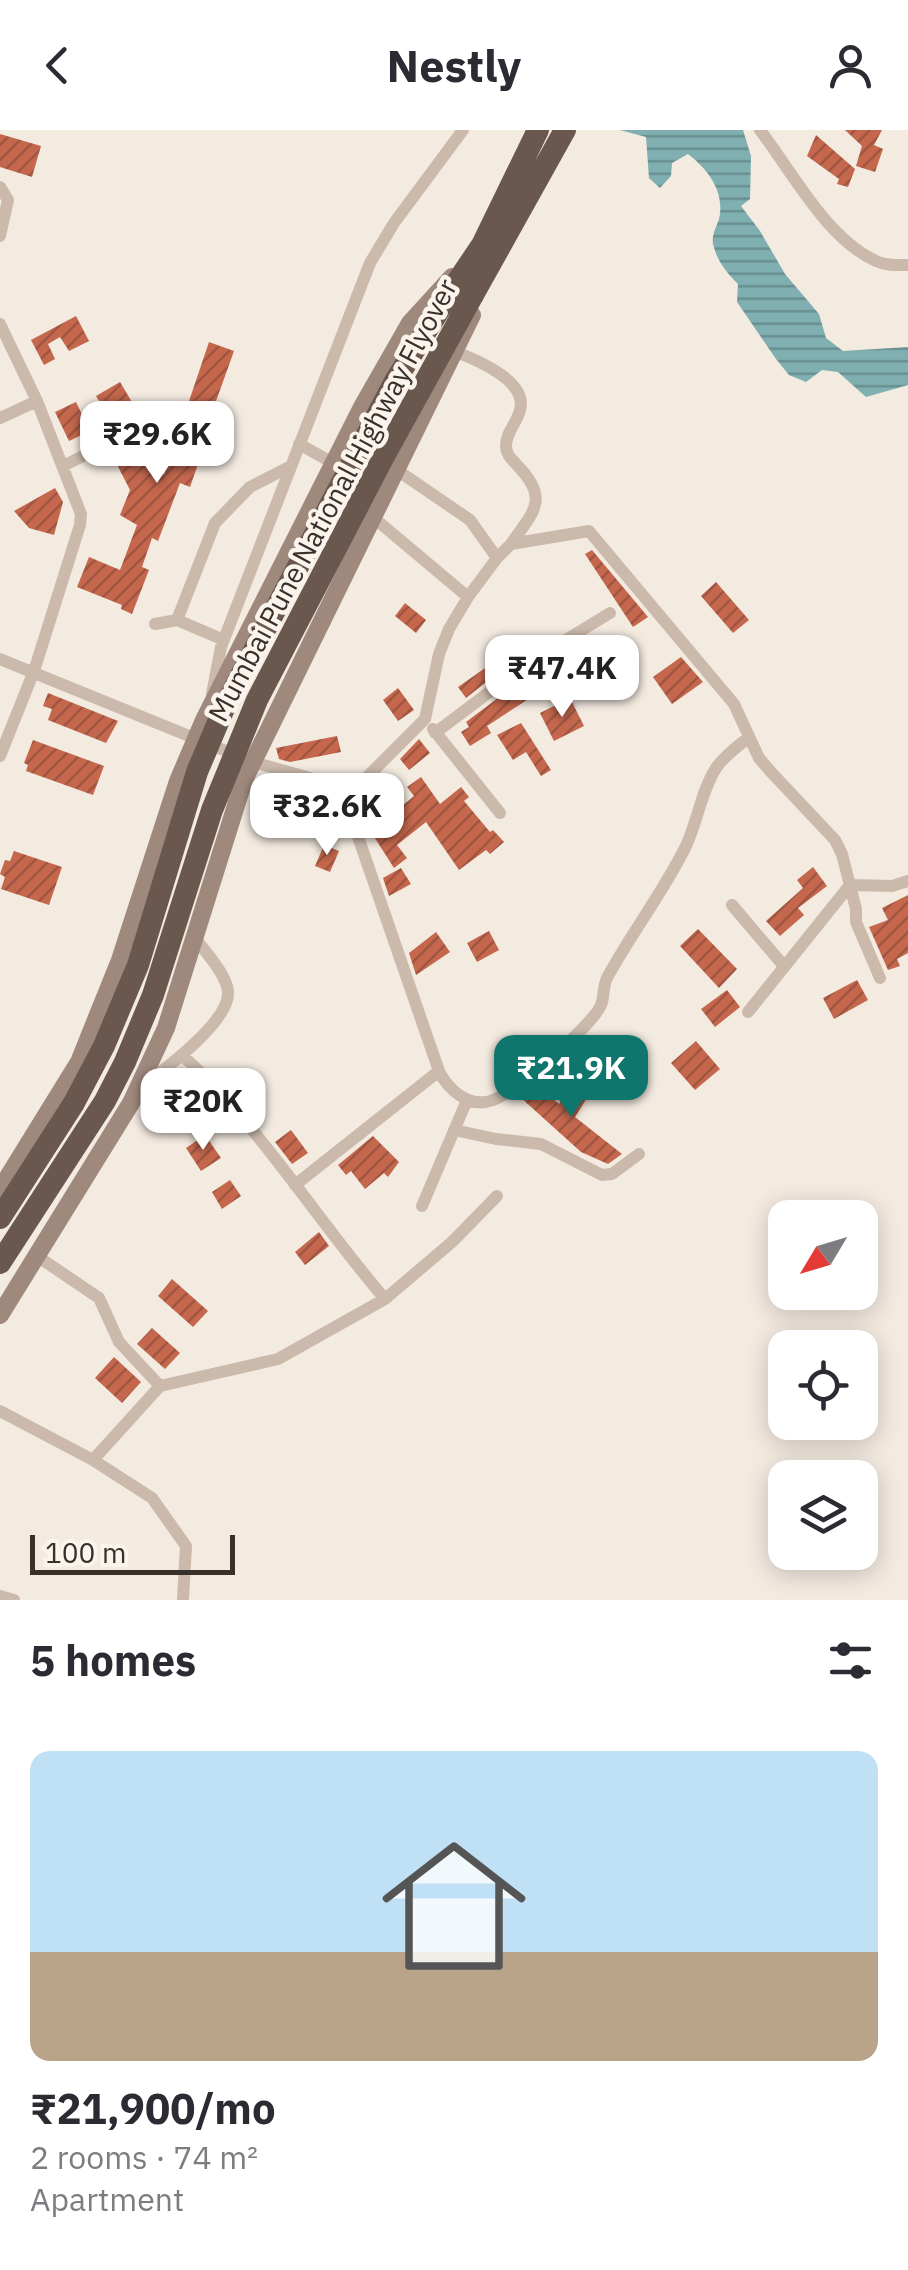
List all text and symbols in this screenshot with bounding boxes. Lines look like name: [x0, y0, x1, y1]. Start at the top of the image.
text: Nestly: [387, 36, 521, 94]
icon: back: [30, 38, 85, 93]
icon: person: [823, 38, 878, 93]
street label: Mumbai Pune National Highway Flyover: [199, 272, 465, 728]
pin: ₹29.6K: [76, 401, 238, 486]
text: ₹29.6K: [102, 412, 212, 454]
pin: ₹47.4K: [481, 635, 643, 720]
text: ₹47.4K: [507, 646, 617, 688]
pin: ₹32.6K: [246, 773, 408, 858]
text: ₹32.6K: [272, 784, 382, 826]
pin: ₹21.9K: [490, 1035, 652, 1120]
text: ₹21.9K: [516, 1046, 626, 1088]
pin: ₹20K: [144, 1068, 262, 1153]
text: ₹20K: [163, 1079, 243, 1121]
north arrow: [768, 1200, 878, 1310]
map controls: [768, 1200, 878, 1570]
button: locate: [768, 1330, 878, 1440]
button: layers: [768, 1460, 878, 1570]
scale bar: [30, 1530, 235, 1574]
text: 100 m: [45, 1534, 126, 1571]
text: 5 homes: [30, 1633, 196, 1688]
icon: filters: [823, 1633, 878, 1688]
icon: home: [364, 1816, 544, 1996]
text: ₹21,900/mo: [30, 2081, 276, 2136]
text: 2 rooms · 74 m²: [30, 2136, 258, 2178]
text: Apartment: [30, 2178, 184, 2220]

